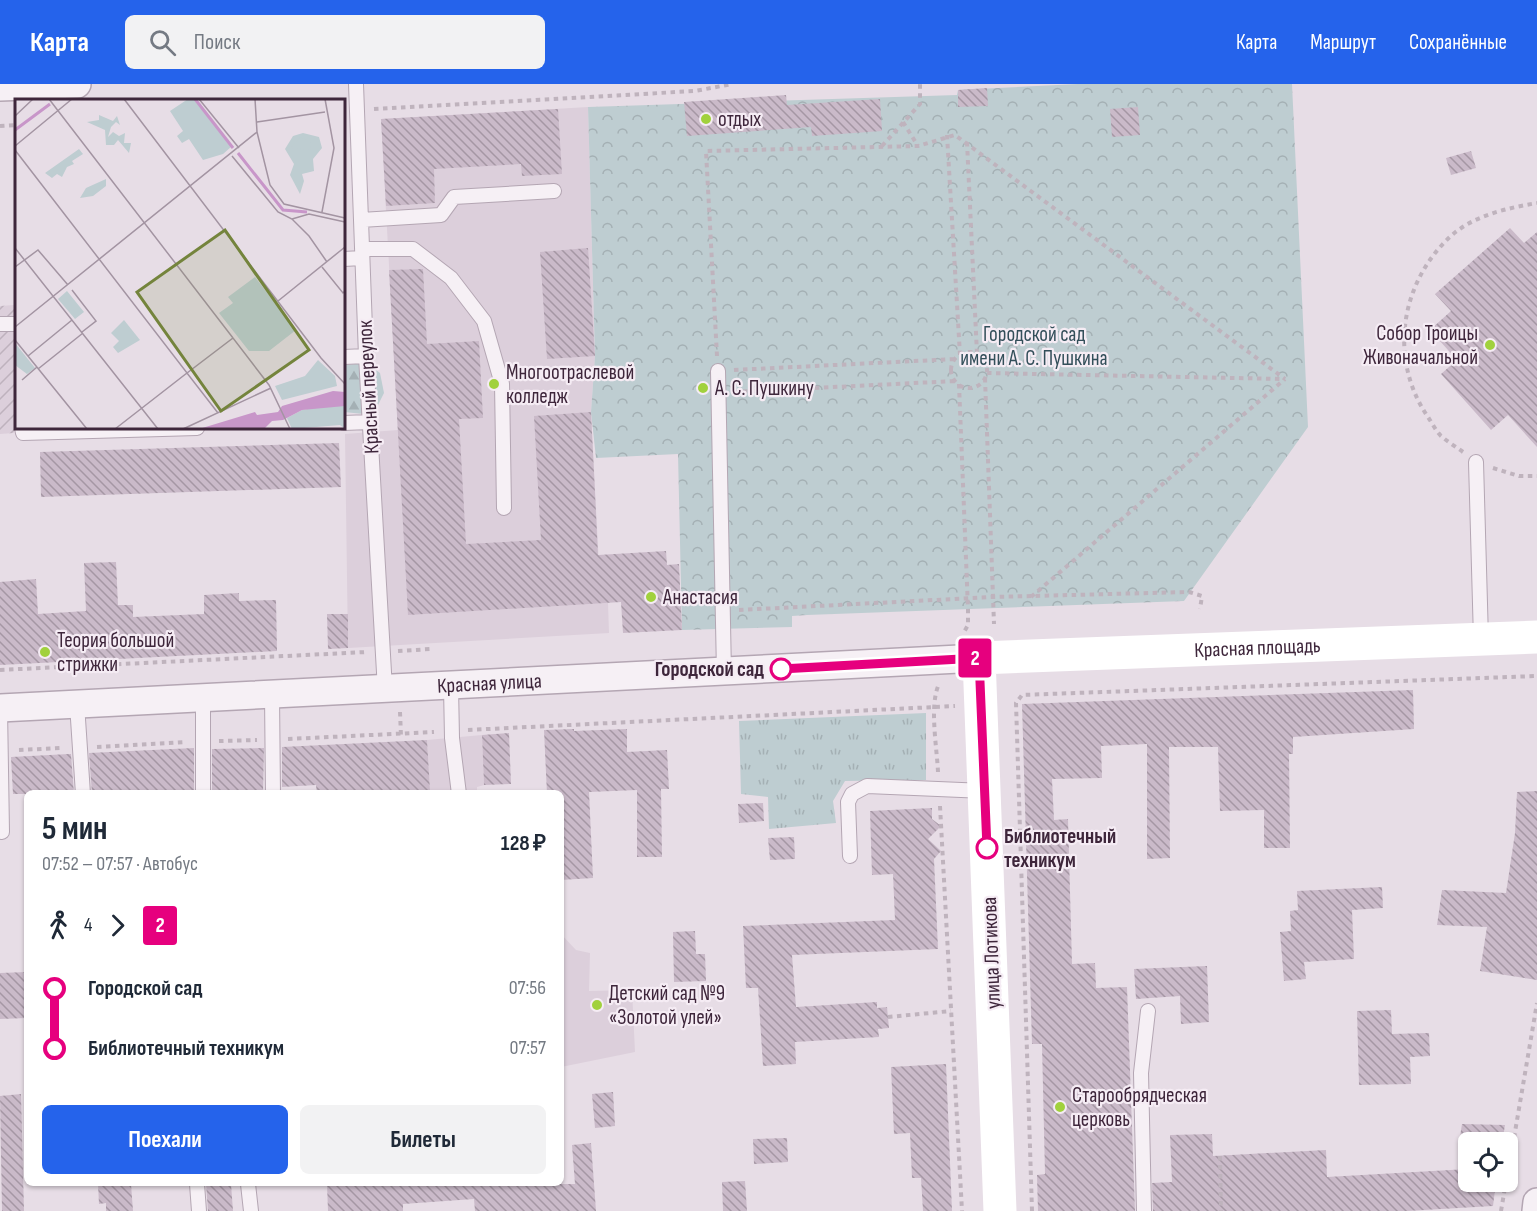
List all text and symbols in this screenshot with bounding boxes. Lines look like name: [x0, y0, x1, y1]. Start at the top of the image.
search box: [125, 15, 545, 69]
text: Карта: [30, 26, 89, 59]
icon: search: [146, 26, 179, 59]
text: Поиск: [194, 29, 240, 56]
text: Карта: [1236, 30, 1277, 55]
text: Маршрут: [1310, 30, 1376, 55]
text: Сохранённые: [1409, 30, 1507, 55]
inset map: [15, 99, 345, 429]
place label: отдых: [718, 107, 761, 132]
marker: отдых: [699, 112, 713, 126]
street label: Красный переулок: [353, 319, 384, 454]
place label: Собор Троицы Живоначальной: [1363, 321, 1478, 370]
park label: Городской сад имени А. С. Пушкина: [960, 322, 1108, 371]
marker: Собор Троицы Живоначальной: [1483, 338, 1497, 352]
place label: Многоотраслевой колледж: [506, 360, 634, 409]
place label: А. С. Пушкину: [714, 376, 814, 401]
marker: Многоотраслевой колледж: [487, 377, 501, 391]
marker: А. С. Пушкину: [696, 381, 710, 395]
place label: Анастасия: [662, 585, 738, 610]
marker: Анастасия: [644, 590, 658, 604]
place label: Теория большой стрижки: [57, 628, 174, 677]
street label: Красная площадь: [1194, 633, 1321, 663]
line badge: 2: [956, 638, 994, 678]
marker: Теория большой стрижки: [38, 645, 52, 659]
text: 2: [970, 646, 980, 671]
place label: Городской сад: [655, 657, 764, 682]
marker: Городской сад: [770, 658, 792, 680]
street label: Красная улица: [436, 668, 542, 699]
text: 5 мин: [42, 809, 108, 849]
place label: Библиотечный техникум: [1004, 824, 1116, 873]
text: 128 ₽: [501, 830, 546, 857]
marker: Библиотечный техникум: [976, 837, 998, 859]
text: 07:52 – 07:57 · Автобус: [42, 852, 198, 876]
street label: улица Лотикова: [977, 896, 1006, 1010]
icon: walk: [42, 909, 75, 942]
icon: forward: [101, 909, 134, 942]
text: 4: [84, 913, 92, 937]
text: 2: [155, 913, 165, 938]
text: Городской сад: [88, 975, 203, 1002]
text: 07:56: [509, 976, 546, 1000]
place label: Детский сад №9 «Золотой улей»: [609, 981, 725, 1030]
marker: Детский сад №9 «Золотой улей»: [590, 998, 604, 1012]
text: Библиотечный техникум: [88, 1035, 284, 1062]
text: 07:57: [510, 1036, 546, 1060]
place label: Старообрядческая церковь: [1072, 1083, 1207, 1132]
marker: Старообрядческая церковь: [1053, 1100, 1067, 1114]
button: Поехали: [42, 1105, 288, 1174]
button: Билеты: [300, 1105, 546, 1174]
map controls: [1458, 1132, 1518, 1192]
button: locate: [1458, 1132, 1518, 1192]

